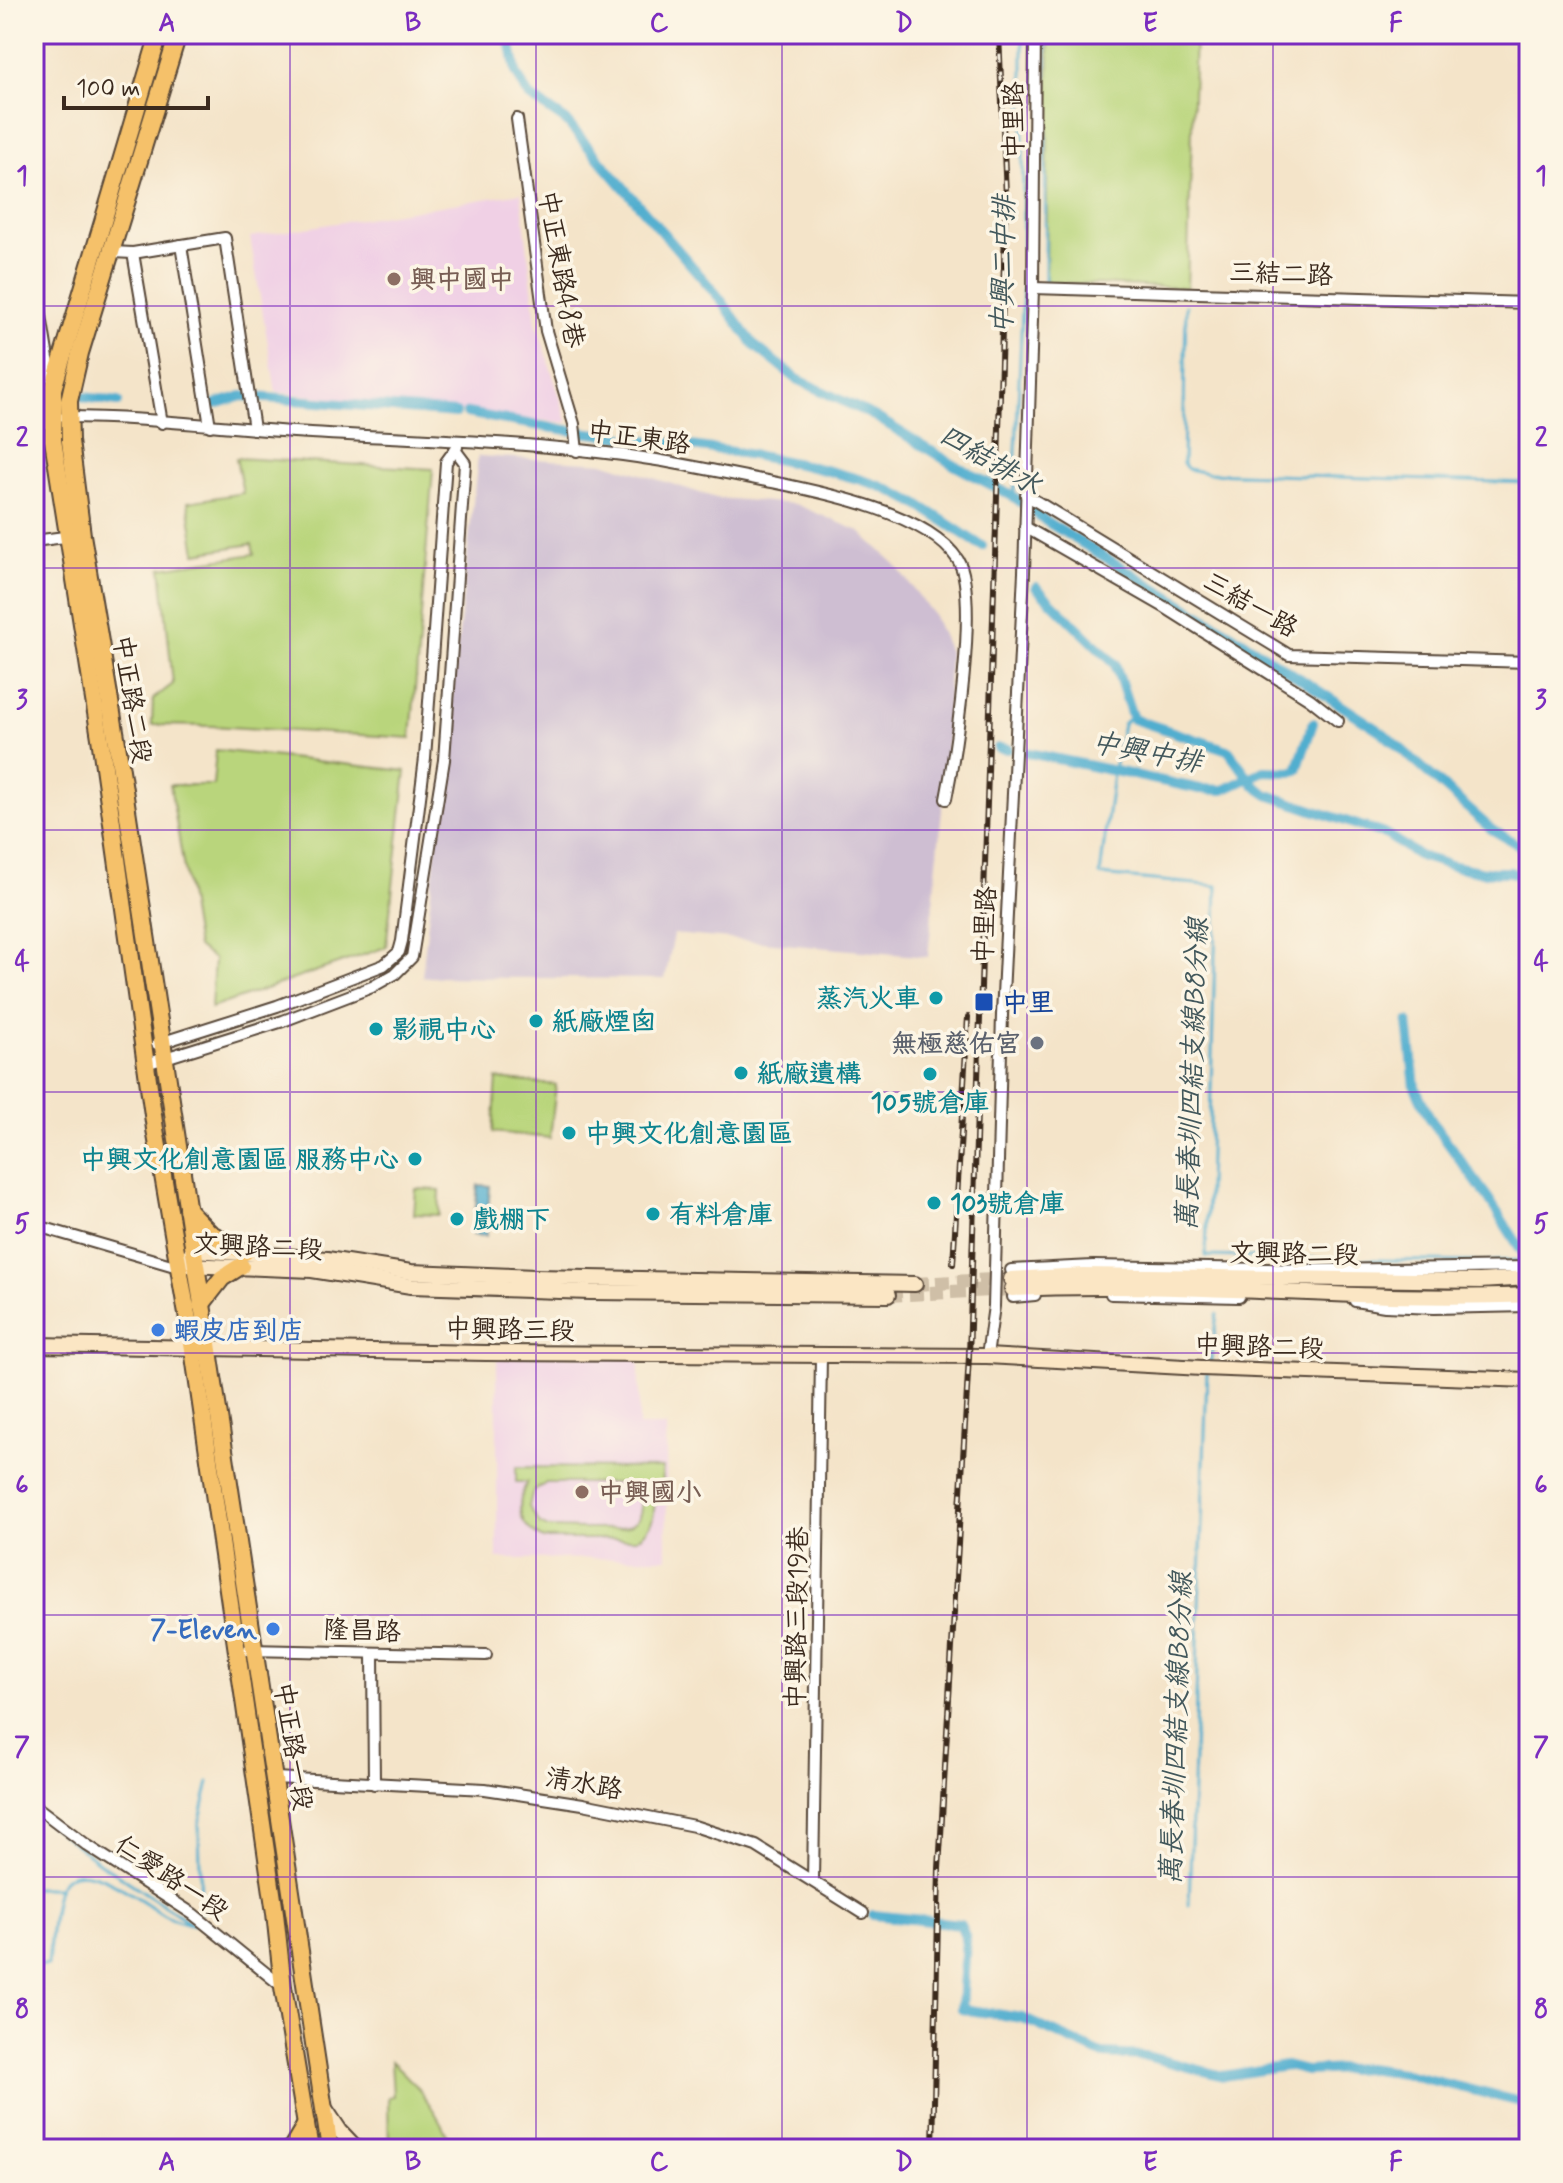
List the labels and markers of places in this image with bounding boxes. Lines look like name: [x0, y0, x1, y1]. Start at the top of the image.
place label: 興中國中: [410, 264, 514, 298]
marker: 興中國中: [385, 270, 403, 288]
place label: 蒸汽火車: [816, 983, 920, 1017]
place label: 中里: [1002, 987, 1054, 1021]
marker: 蒸汽火車: [927, 989, 945, 1007]
marker: 中里: [973, 991, 995, 1013]
place label: 紙廠煙囪: [552, 1006, 656, 1040]
marker: 紙廠煙囪: [527, 1012, 545, 1030]
place label: 影視中心: [392, 1014, 496, 1048]
marker: 影視中心: [367, 1020, 385, 1038]
place label: 無極慈佑宮: [891, 1028, 1021, 1062]
marker: 無極慈佑宮: [1028, 1034, 1046, 1052]
place label: 紙廠遺構: [757, 1058, 862, 1092]
marker: 紙廠遺構: [732, 1064, 750, 1082]
marker: 105號倉庫: [921, 1065, 939, 1083]
place label: 105號倉庫: [871, 1087, 989, 1121]
place label: 中興文化創意園區: [585, 1118, 793, 1152]
marker: 中興文化創意園區: [560, 1124, 578, 1142]
place label: 中興文化創意園區 服務中心: [80, 1144, 399, 1178]
marker: 中興文化創意園區 服務中心: [406, 1150, 424, 1168]
place label: 103號倉庫: [950, 1188, 1065, 1222]
marker: 103號倉庫: [925, 1194, 943, 1212]
place label: 有料倉庫: [669, 1199, 773, 1233]
place label: 戲棚下: [473, 1204, 551, 1238]
marker: 有料倉庫: [644, 1205, 662, 1223]
marker: 戲棚下: [448, 1210, 466, 1228]
place label: 蝦皮店到店: [174, 1315, 304, 1349]
marker: 蝦皮店到店: [149, 1321, 167, 1339]
place label: 中興國小: [598, 1477, 702, 1511]
marker: 中興國小: [573, 1483, 591, 1501]
place label: 7-Eleven: [150, 1614, 258, 1648]
marker: 7-Eleven: [264, 1620, 282, 1638]

